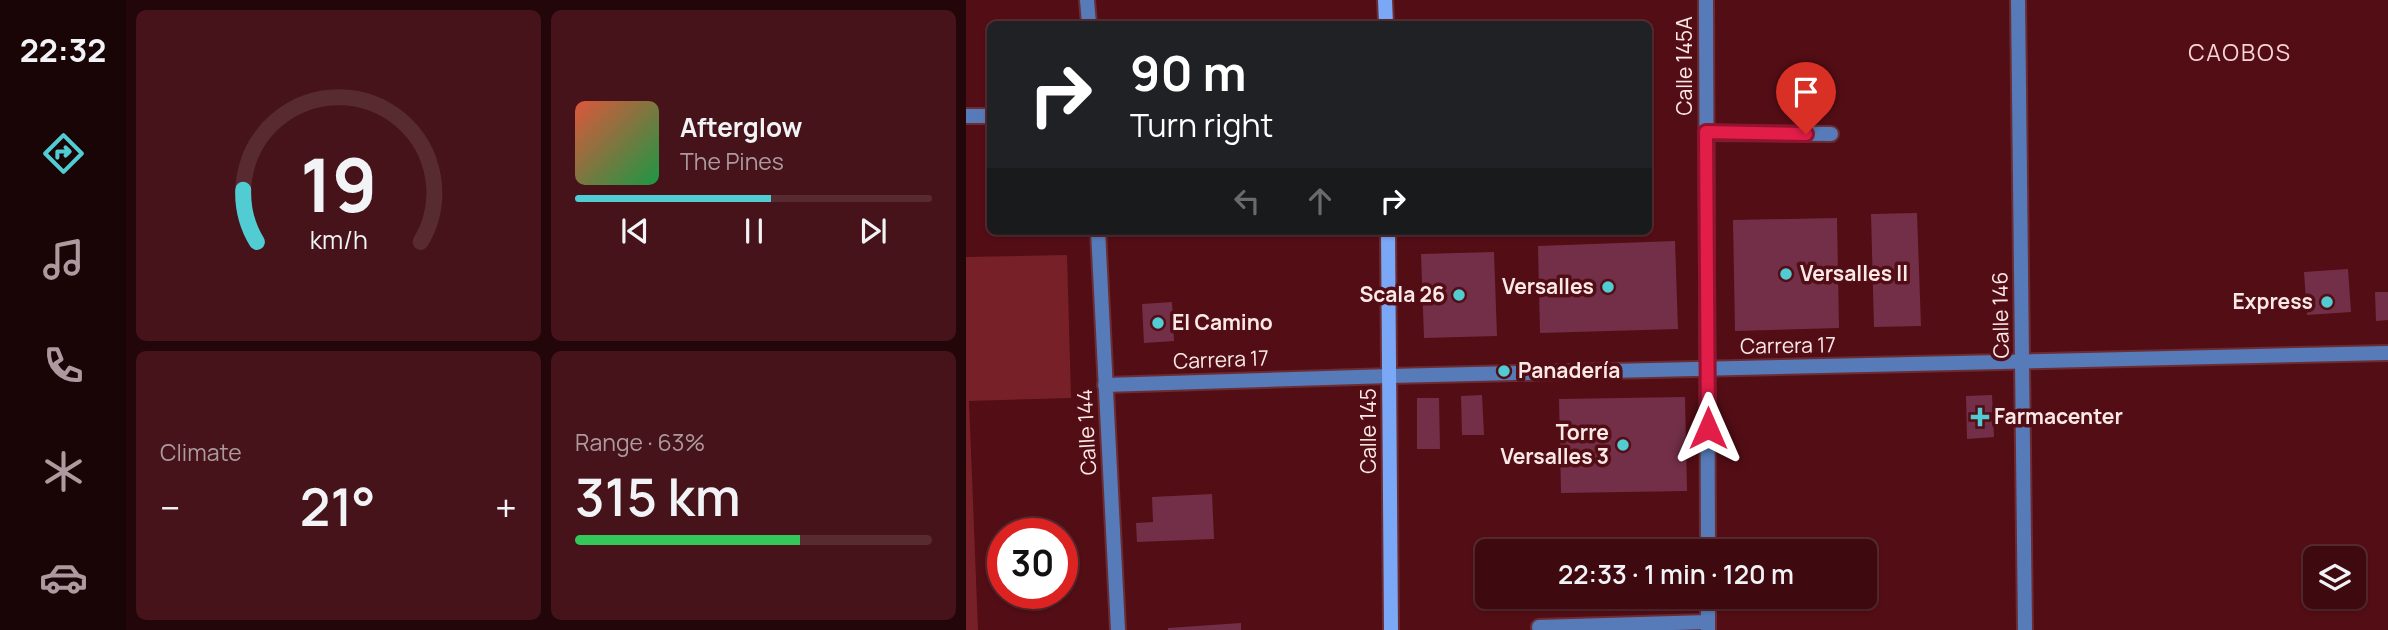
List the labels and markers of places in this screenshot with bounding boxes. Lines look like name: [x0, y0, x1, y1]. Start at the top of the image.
pin: [1776, 62, 1836, 134]
place label: Versalles II: [1800, 259, 1908, 287]
marker: Versalles II: [1778, 266, 1794, 282]
place label: Versalles: [1502, 272, 1594, 300]
marker: Versalles: [1600, 279, 1616, 295]
place label: Scala 26: [1359, 280, 1445, 308]
marker: Scala 26: [1451, 287, 1467, 303]
place label: Express: [2233, 287, 2313, 315]
marker: Express: [2319, 294, 2335, 310]
place label: El Camino: [1172, 308, 1273, 336]
marker: El Camino: [1150, 315, 1166, 331]
place label: Panadería: [1518, 356, 1620, 384]
marker: Panadería: [1496, 363, 1512, 379]
place label: Farmacenter: [1994, 402, 2123, 430]
marker: Farmacenter: [1972, 409, 1988, 425]
place label: Torre Versalles 3: [1501, 418, 1609, 470]
marker: Torre Versalles 3: [1615, 437, 1631, 453]

